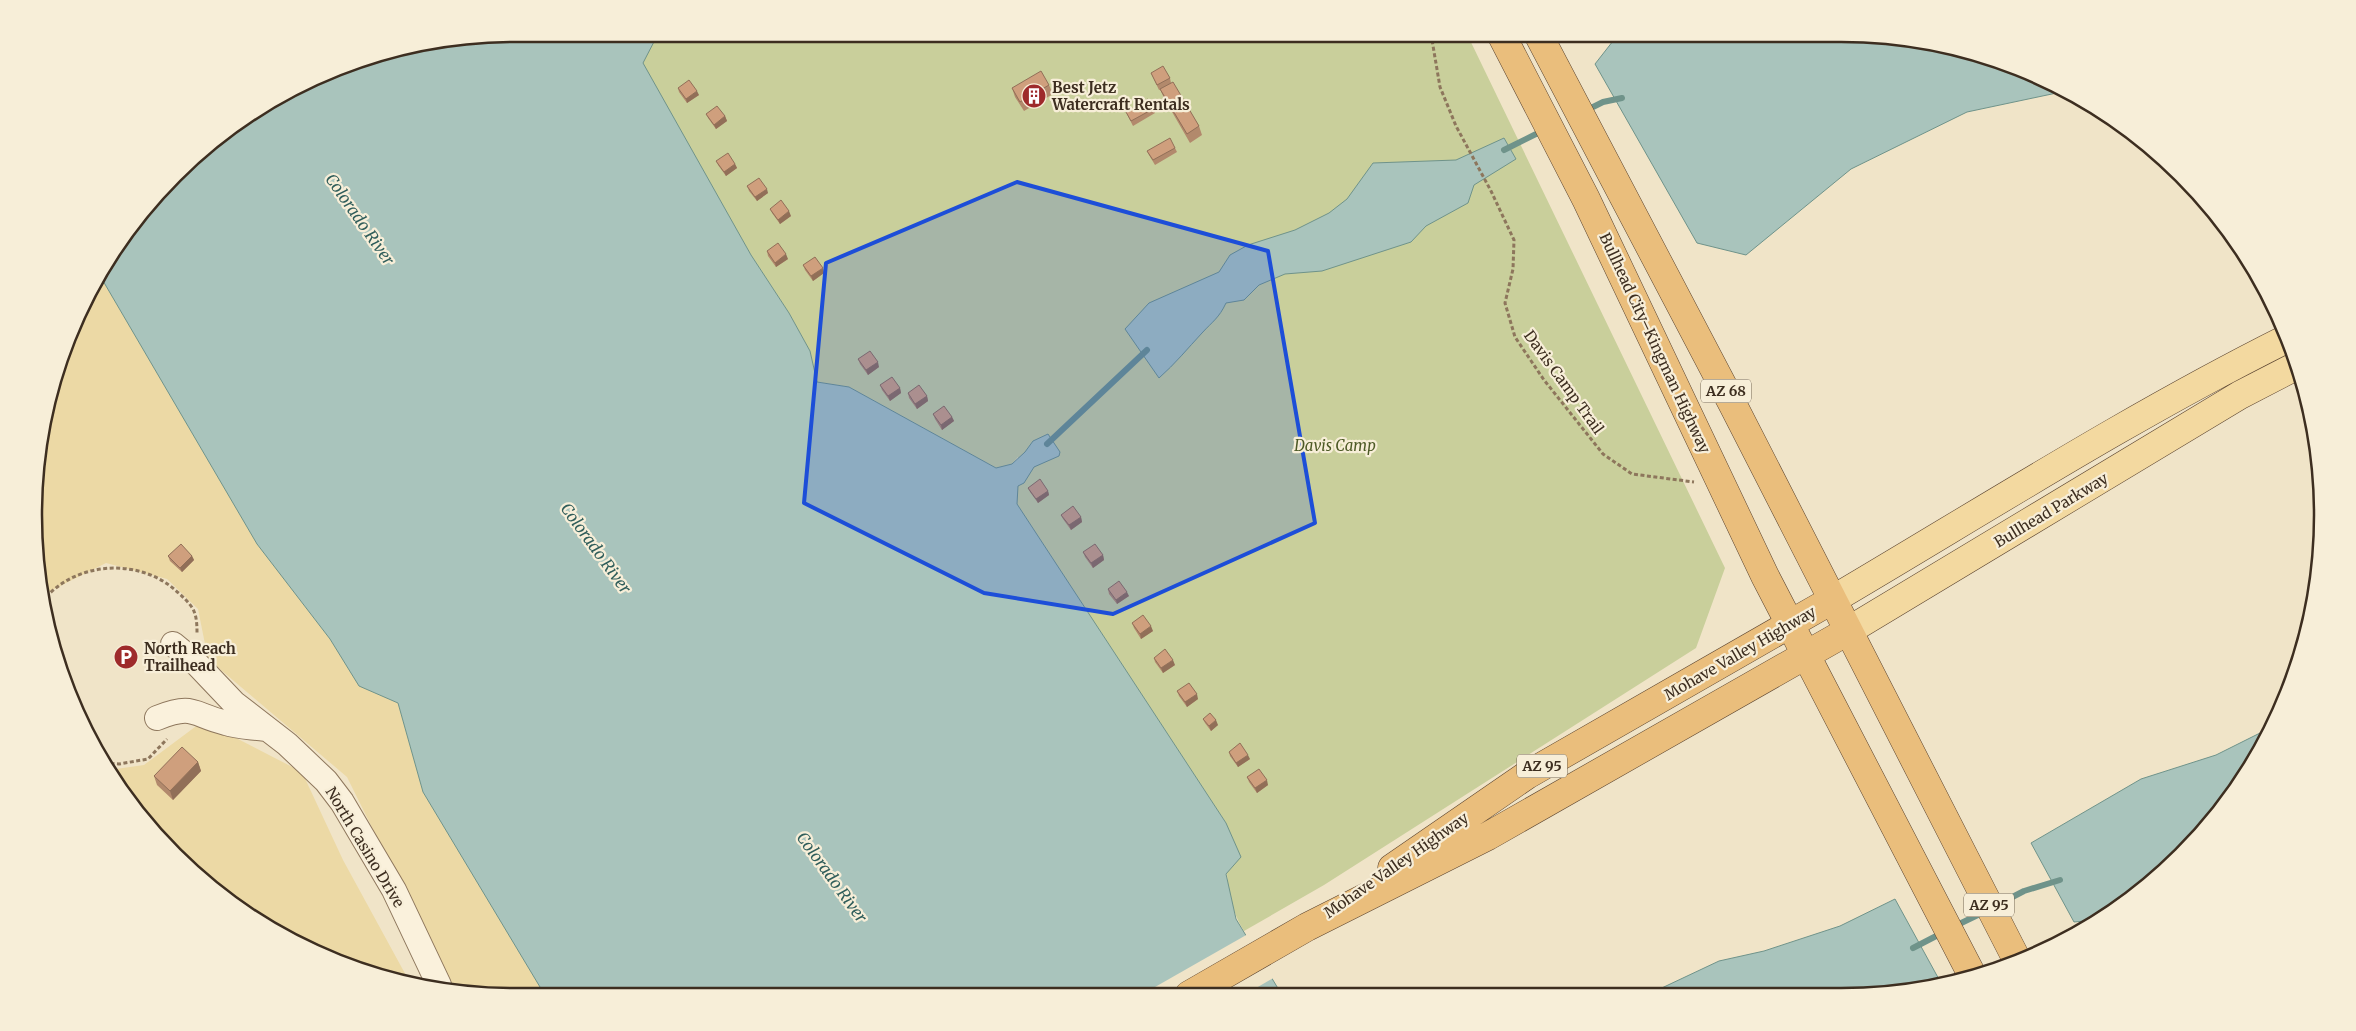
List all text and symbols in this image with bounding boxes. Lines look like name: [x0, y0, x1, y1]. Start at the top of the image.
place label: Best Jetz Watercraft Rentals: [1051, 78, 1190, 114]
building icon: Best Jetz Watercraft Rentals: [1021, 83, 1047, 109]
water label: Colorado River: [321, 169, 399, 269]
street label: Bullhead City–Kingman Highway: [1595, 230, 1715, 456]
street label: Davis Camp Trail: [1520, 327, 1608, 438]
road number: AZ 68: [1701, 380, 1751, 402]
park label: Davis Camp: [1293, 436, 1376, 455]
street label: Bullhead Parkway: [1991, 468, 2112, 552]
water label: Colorado River: [557, 499, 636, 598]
street label: Mohave Valley Highway: [1661, 602, 1819, 704]
place label: North Reach Trailhead: [144, 639, 236, 675]
parking icon: North Reach Trailhead: [113, 644, 139, 670]
road number: AZ 95: [1517, 754, 1567, 778]
street label: North Casino Drive: [321, 783, 409, 911]
street label: Mohave Valley Highway: [1320, 808, 1472, 922]
water label: Colorado River: [793, 828, 872, 927]
road number: AZ 95: [1964, 894, 2014, 916]

